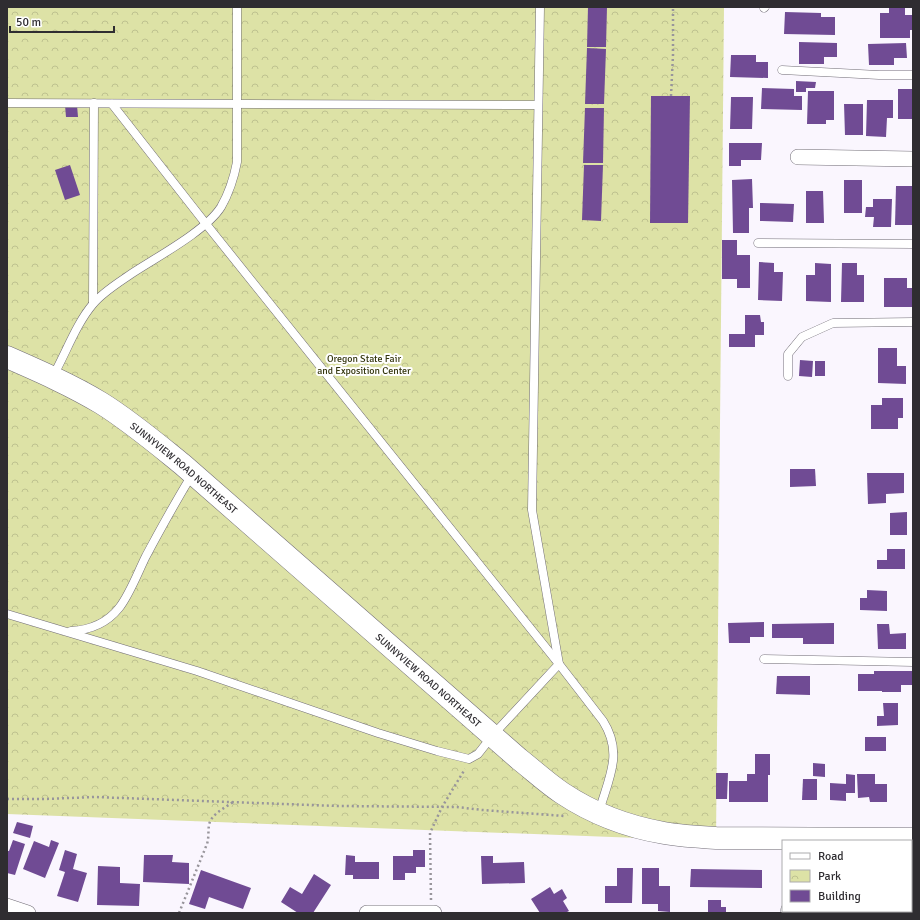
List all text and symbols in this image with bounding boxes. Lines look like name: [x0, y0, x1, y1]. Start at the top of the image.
scale bar: [10, 8, 114, 34]
text: 50 m: [16, 15, 41, 30]
park label: Oregon State Fair and Exposition Center: [317, 353, 411, 377]
street label: SUNNYVIEW ROAD NORTHEAST: [128, 420, 239, 517]
street label: SUNNYVIEW ROAD NORTHEAST: [373, 631, 483, 730]
legend: [782, 840, 912, 912]
text: Road: [818, 849, 844, 864]
text: Park: [818, 869, 841, 884]
text: Building: [818, 889, 861, 904]

